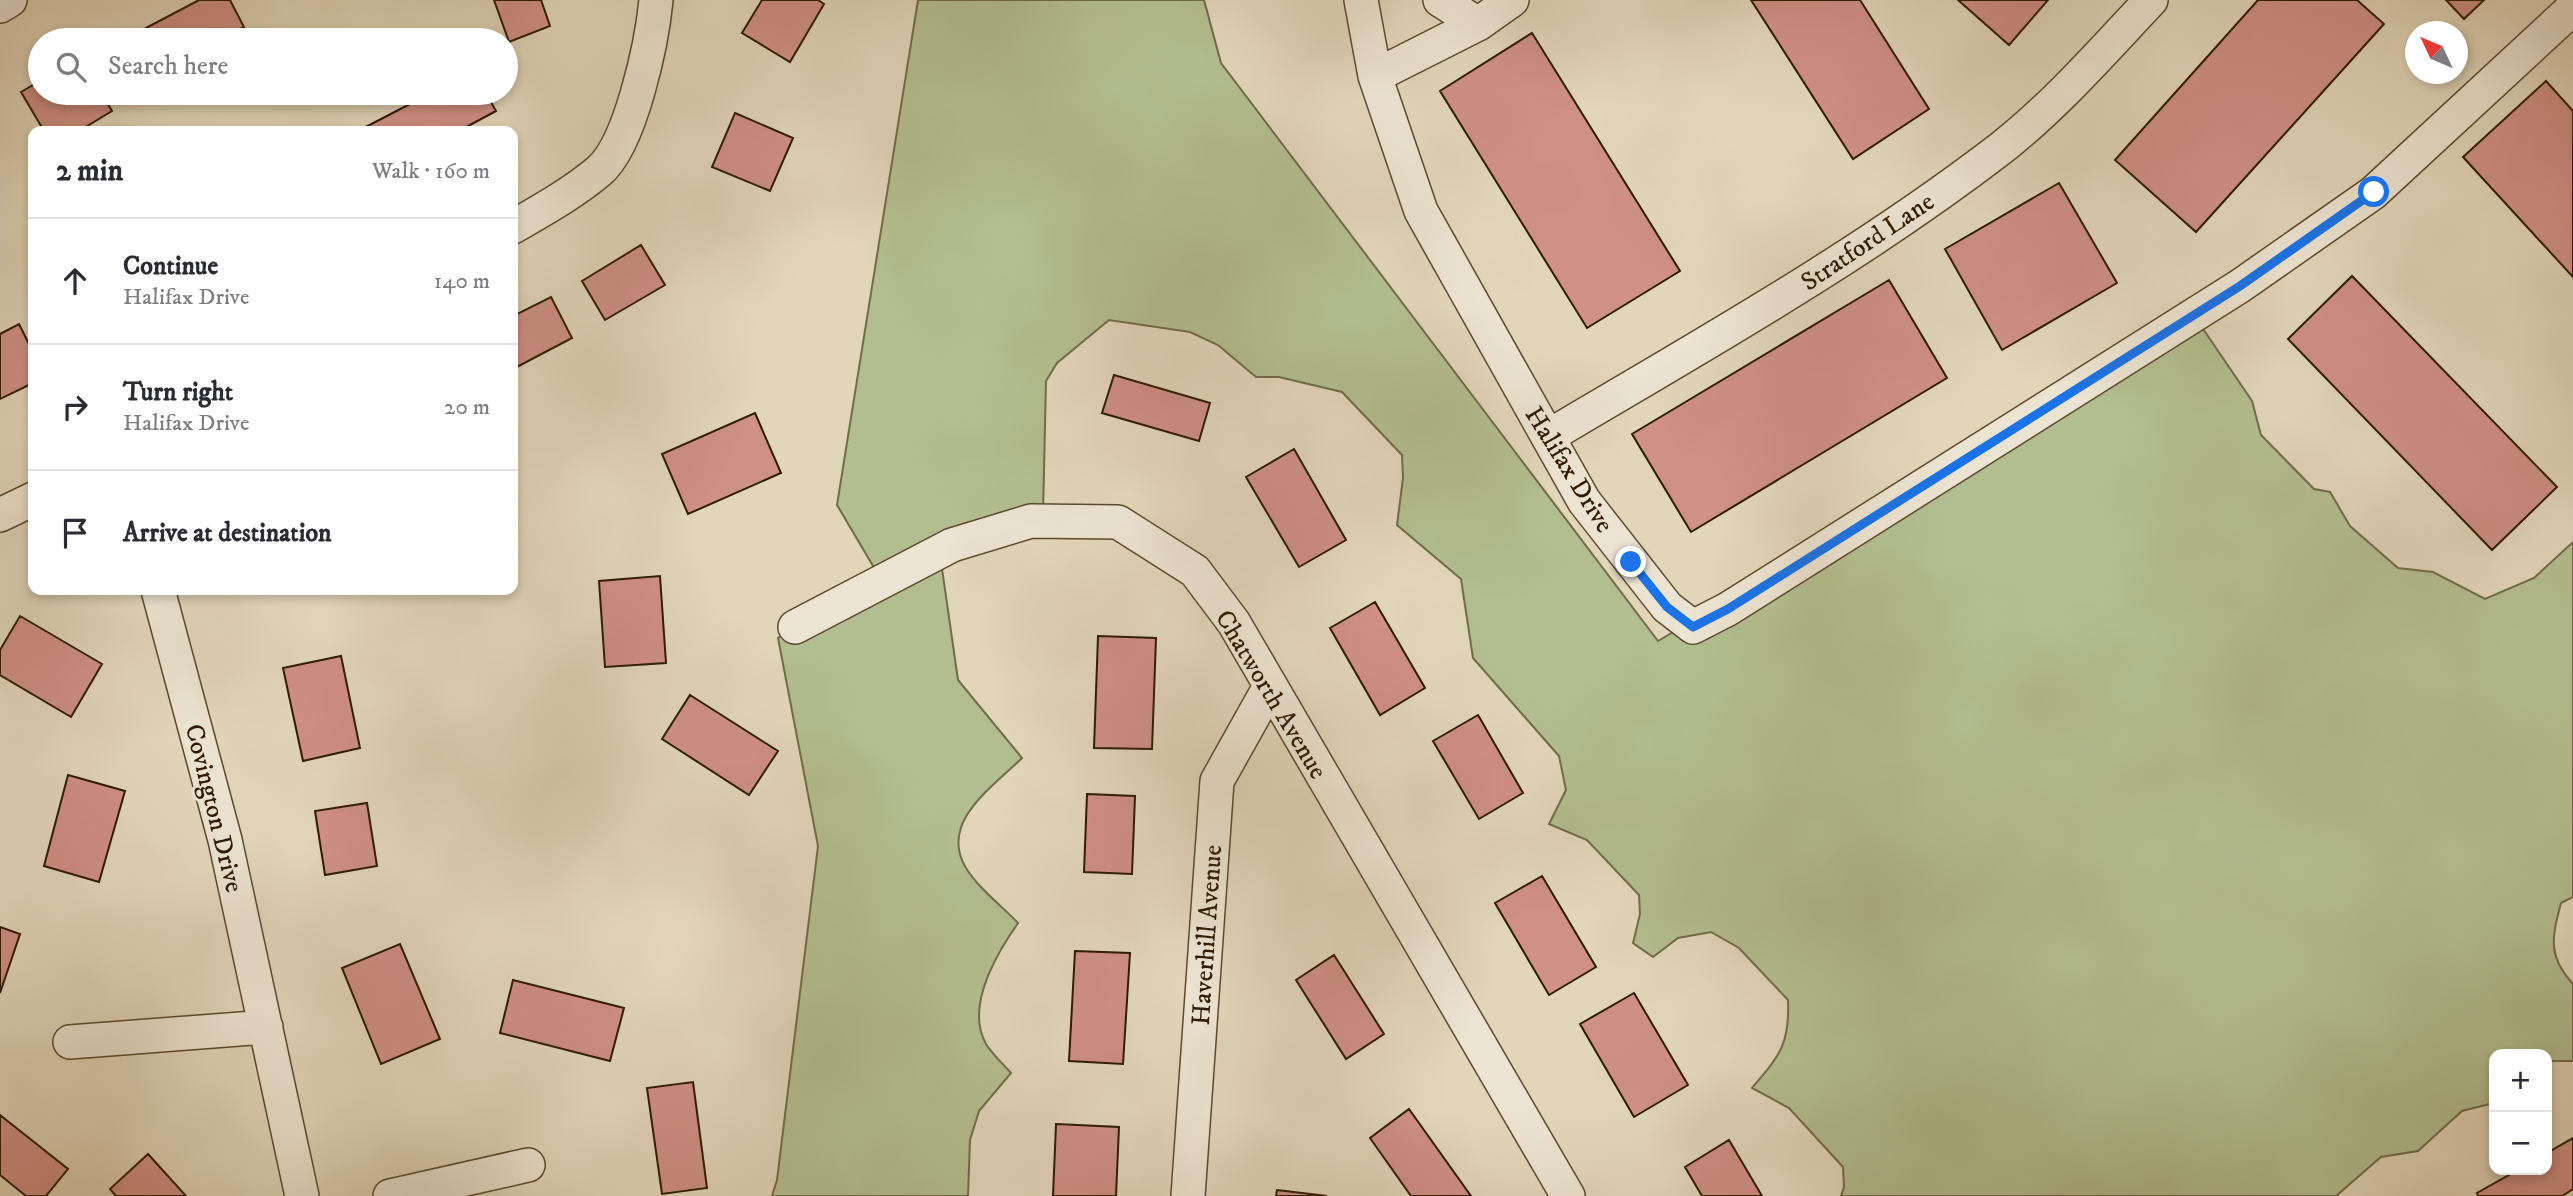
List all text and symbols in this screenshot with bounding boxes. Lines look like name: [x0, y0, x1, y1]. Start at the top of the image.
north arrow: [2405, 21, 2468, 84]
search box: [28, 28, 518, 105]
icon: search: [52, 48, 90, 86]
text: Search here: [108, 50, 228, 83]
text: 2 min: [56, 153, 123, 190]
text: Walk · 160 m: [372, 157, 490, 186]
route start: [2358, 176, 2389, 207]
street label: Stratford Lane: [1795, 186, 1941, 299]
text: Continue: [123, 250, 218, 283]
icon: ahead: [56, 262, 94, 300]
text: 140 m: [434, 267, 490, 296]
text: Halifax Drive: [123, 283, 249, 312]
text: Turn right: [123, 376, 233, 409]
icon: right: [56, 388, 94, 426]
text: 20 m: [444, 393, 490, 422]
street label: Halifax Drive: [1517, 400, 1621, 539]
text: Halifax Drive: [123, 409, 249, 438]
icon: arrive: [56, 514, 94, 552]
text: Arrive at destination: [123, 517, 332, 550]
route end: [1615, 546, 1646, 577]
street label: Chatworth Avenue: [1207, 604, 1334, 785]
street label: Covington Drive: [177, 721, 250, 896]
street label: Haverhill Avenue: [1185, 844, 1230, 1027]
map controls: [2489, 1049, 2552, 1175]
button: +: [2489, 1049, 2552, 1112]
button: −: [2489, 1112, 2552, 1175]

